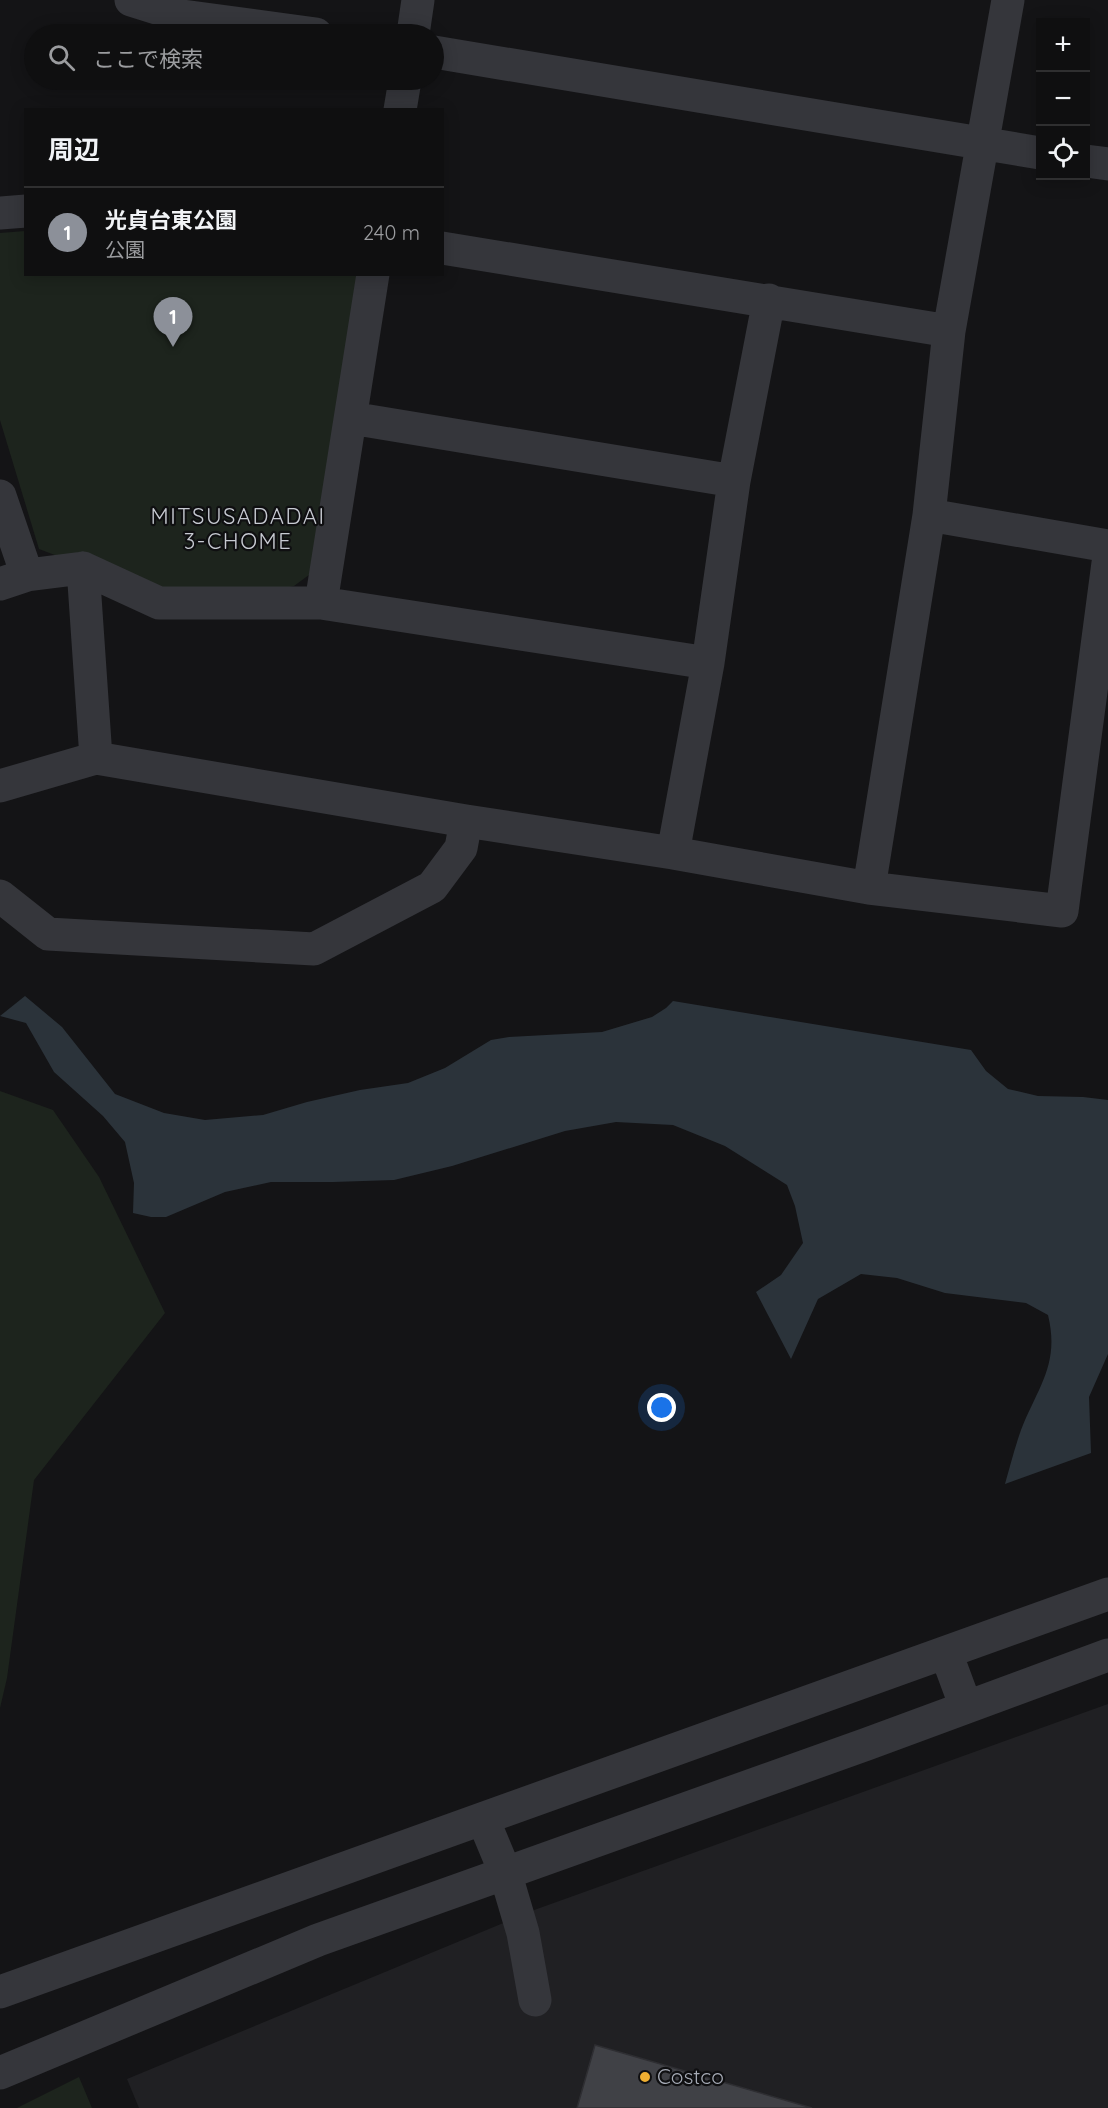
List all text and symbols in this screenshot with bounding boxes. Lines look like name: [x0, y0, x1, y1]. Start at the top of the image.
map controls: [1036, 18, 1090, 180]
button: +: [1036, 18, 1090, 72]
search box: [24, 24, 444, 90]
icon: search: [45, 41, 78, 74]
text: ここで検索: [93, 45, 203, 73]
button: −: [1036, 72, 1090, 126]
button: locate: [1036, 126, 1090, 180]
text: 周辺: [48, 133, 100, 166]
text: 光貞台東公園: [105, 206, 237, 234]
text: 1: [64, 220, 71, 245]
text: 240 m: [363, 220, 420, 245]
text: 公園: [105, 237, 145, 262]
pin: 1: [154, 298, 192, 347]
district label: MITSUSADADAI 3-CHOME: [151, 502, 325, 555]
your location: [647, 1393, 676, 1422]
place label: Costco: [657, 2063, 724, 2089]
marker: Costco: [638, 2070, 652, 2084]

